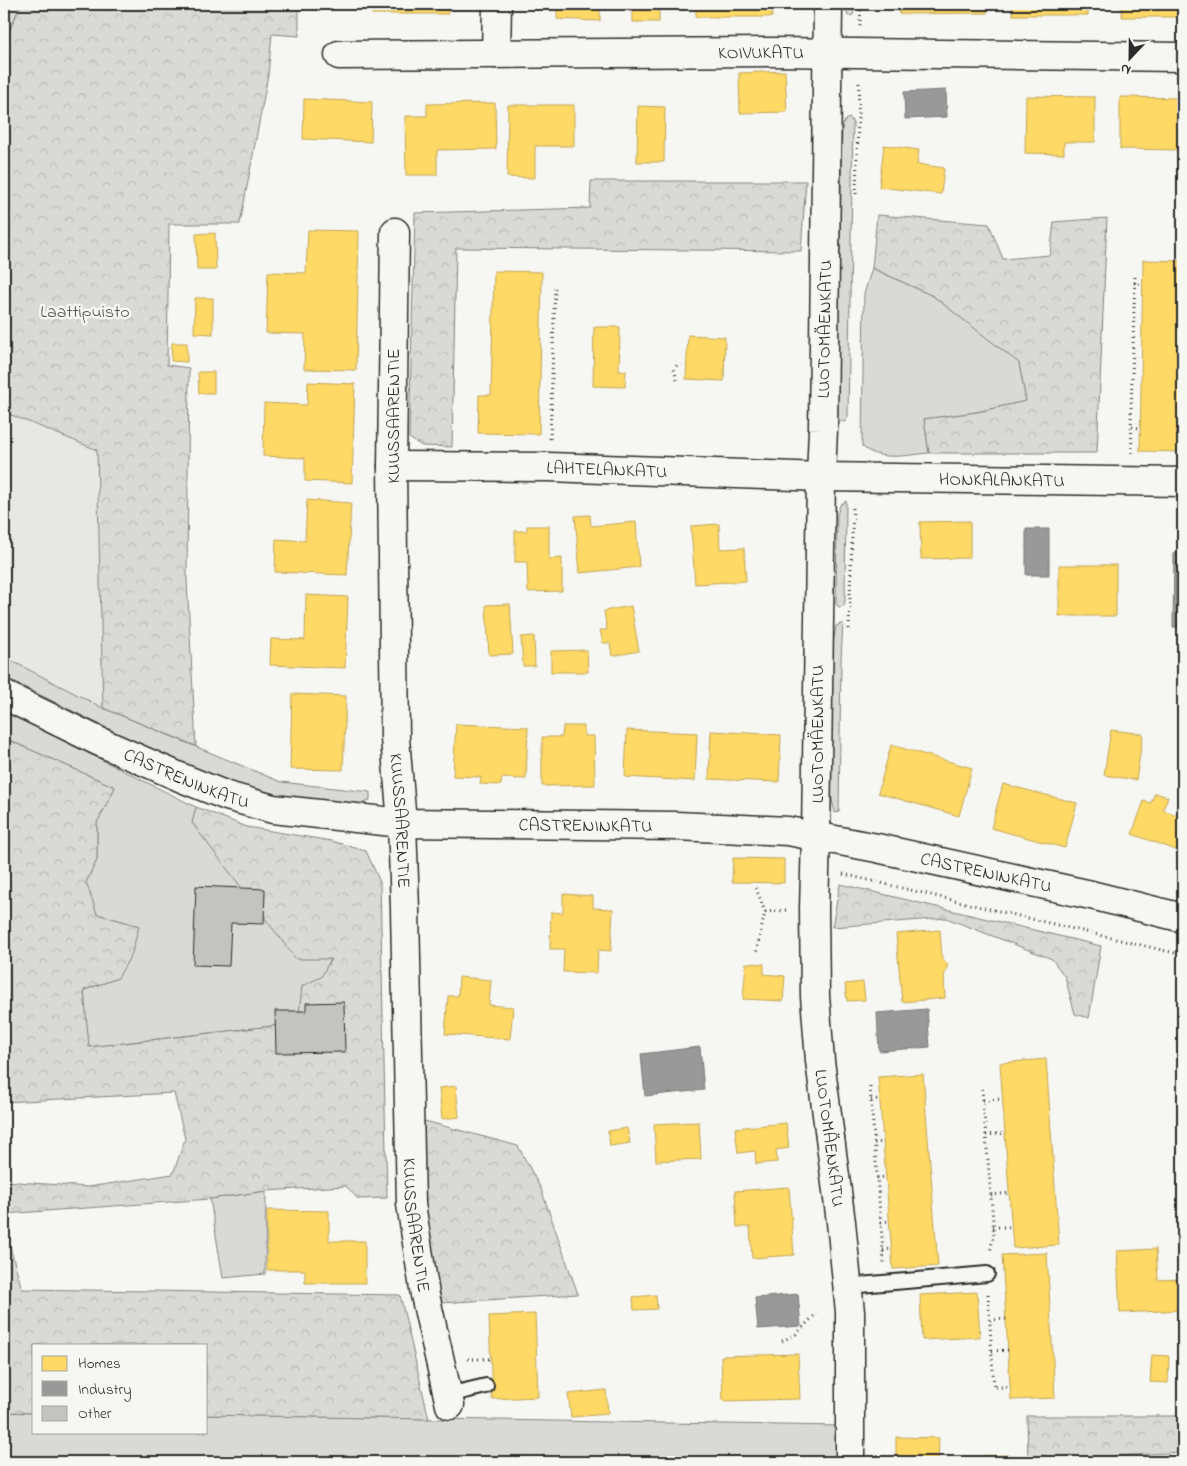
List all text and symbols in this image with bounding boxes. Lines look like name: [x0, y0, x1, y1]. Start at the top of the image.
north arrow: [1104, 32, 1154, 82]
street label: KOIVUKATU: [718, 41, 804, 67]
text: N: [1117, 57, 1134, 80]
street label: LUOTOMÄENKATU: [812, 260, 840, 399]
park label: Laattipuisto: [40, 300, 130, 326]
street label: KUUSSAARENTIE: [382, 348, 408, 484]
street label: LAHTELANKATU: [546, 456, 668, 486]
street label: HONKALANKATU: [939, 468, 1065, 495]
street label: LUOTOMÄENKATU: [806, 665, 832, 803]
street label: CASTRENINKATU: [119, 743, 252, 817]
street label: KUUSSAARENTIE: [381, 752, 415, 889]
street label: CASTRENINKATU: [518, 813, 653, 841]
street label: CASTRENINKATU: [918, 847, 1054, 901]
street label: LUOTOMÄENKATU: [806, 1068, 850, 1209]
street label: KUUSSAARENTIE: [395, 1158, 435, 1295]
legend: [32, 1344, 208, 1434]
text: Homes: [78, 1353, 121, 1375]
text: Industry: [78, 1379, 132, 1402]
text: Other: [78, 1403, 112, 1425]

